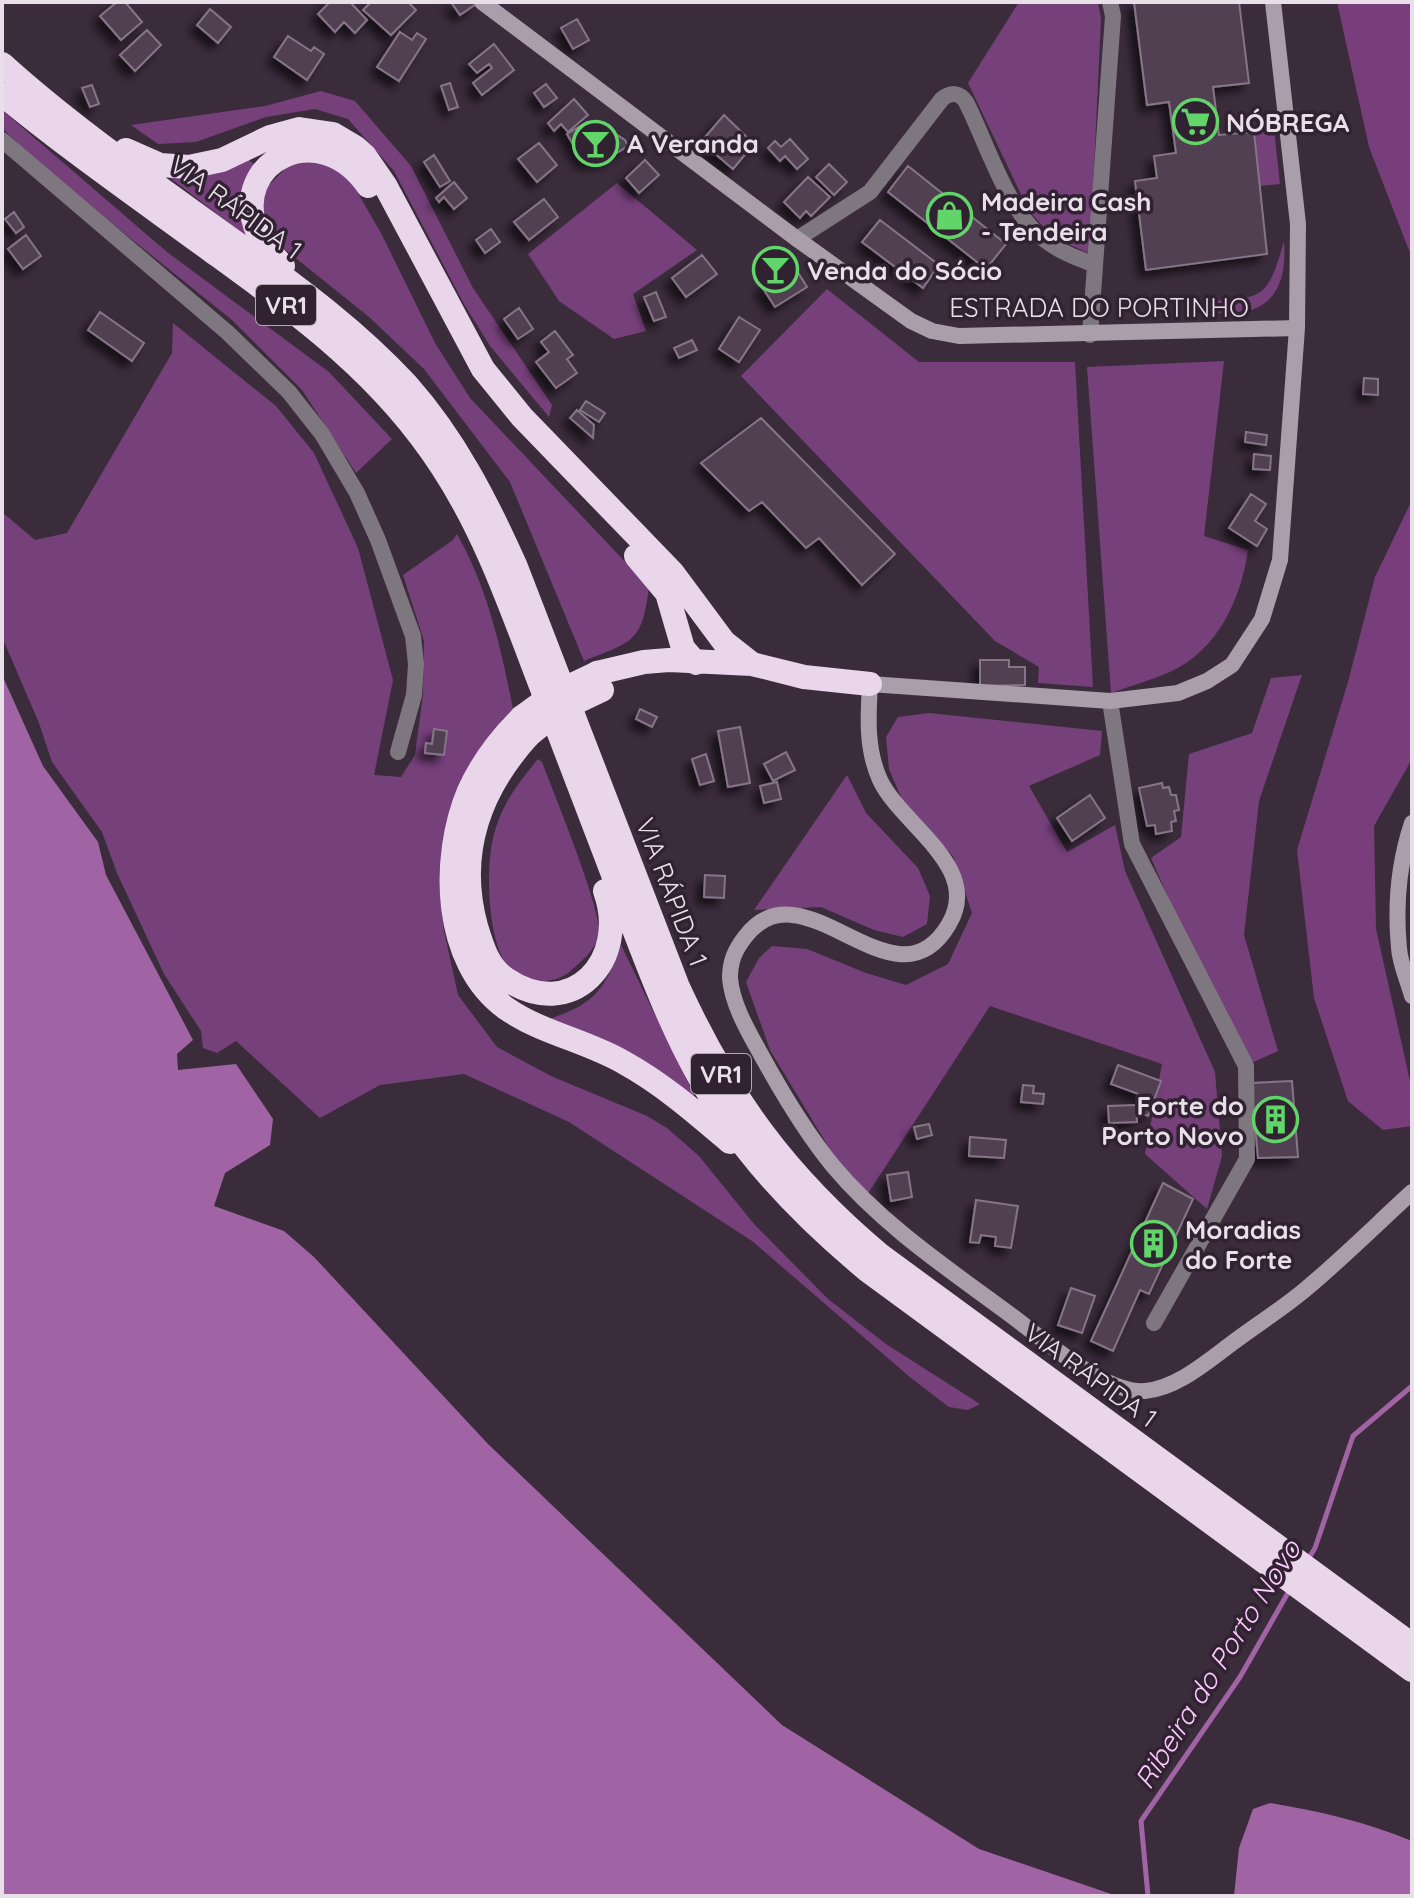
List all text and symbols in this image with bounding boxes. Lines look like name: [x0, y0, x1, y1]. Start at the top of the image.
supermarket icon: NÓBREGA: [1171, 98, 1219, 146]
place label: NÓBREGA: [1226, 106, 1350, 139]
bar icon: A Veranda: [572, 119, 620, 167]
place label: A Veranda: [627, 127, 759, 160]
street label: VIA RÁPIDA 1: [163, 148, 309, 266]
place label: Madeira Cash - Tendeira: [981, 185, 1151, 248]
shop icon: Madeira Cash - Tendeira: [926, 192, 974, 240]
bar icon: Venda do Sócio: [752, 246, 800, 294]
place label: Venda do Sócio: [807, 254, 1002, 287]
road number: VR1: [256, 285, 316, 325]
street label: ESTRADA DO PORTINHO: [949, 291, 1249, 324]
street label: VIA RÁPIDA 1: [629, 813, 715, 971]
road number: VR1: [691, 1054, 751, 1094]
place label: Forte do Porto Novo: [1101, 1089, 1244, 1152]
building icon: Forte do Porto Novo: [1251, 1096, 1299, 1144]
place label: Moradias do Forte: [1185, 1213, 1301, 1276]
building icon: Moradias do Forte: [1130, 1220, 1178, 1268]
street label: VIA RÁPIDA 1: [1018, 1316, 1164, 1434]
water label: Ribeira do Porto Novo: [1126, 1532, 1308, 1795]

